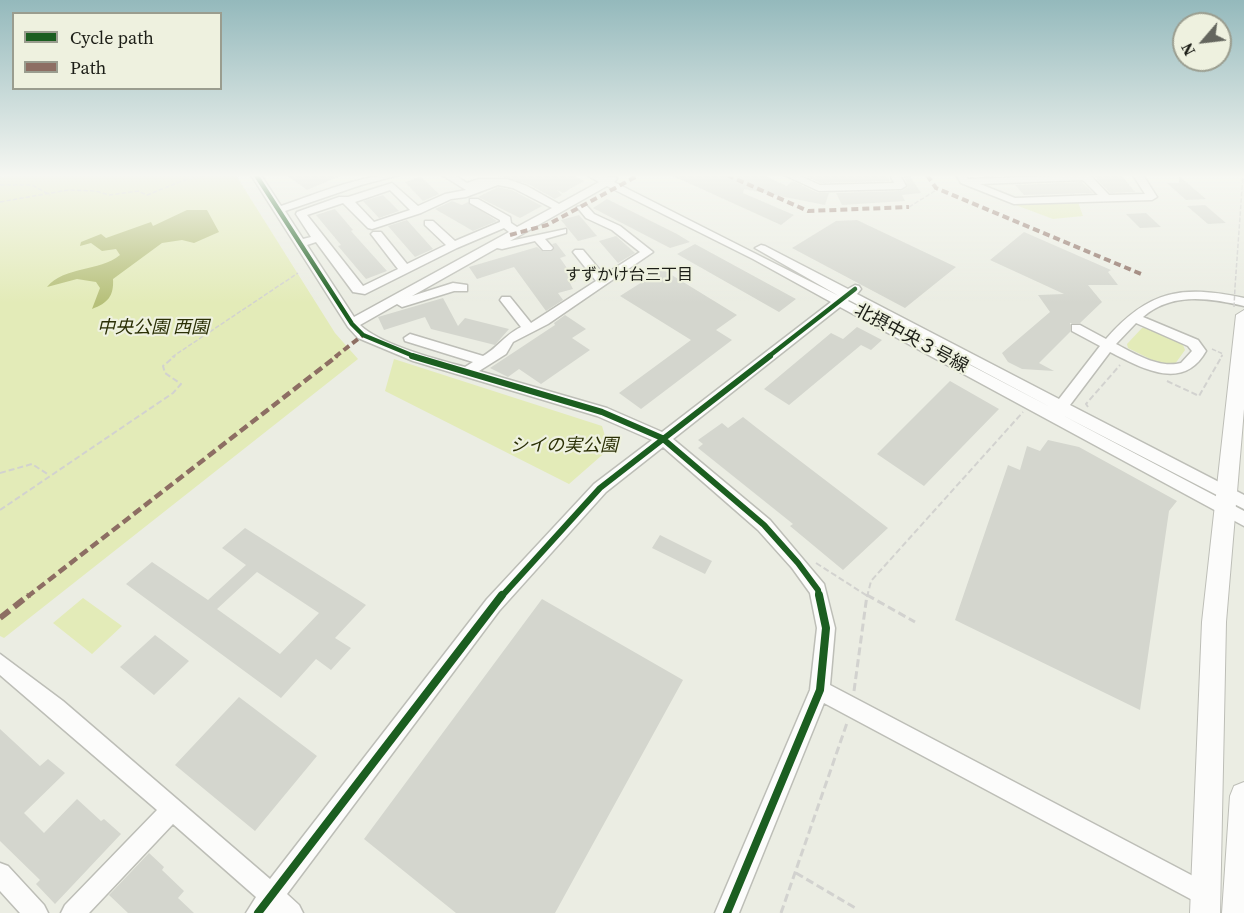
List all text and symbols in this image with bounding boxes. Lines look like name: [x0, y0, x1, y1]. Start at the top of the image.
legend: [12, 12, 222, 90]
north arrow: [1172, 12, 1232, 72]
text: Cycle path: [70, 25, 154, 50]
text: N: [1175, 39, 1200, 60]
text: Path: [70, 55, 106, 80]
district label: すずかけ台三丁目: [565, 266, 693, 286]
street label: 北摂中央３号線: [850, 300, 972, 378]
park label: 中央公園 西園: [97, 317, 209, 339]
park label: シイの実公園: [510, 435, 618, 457]

